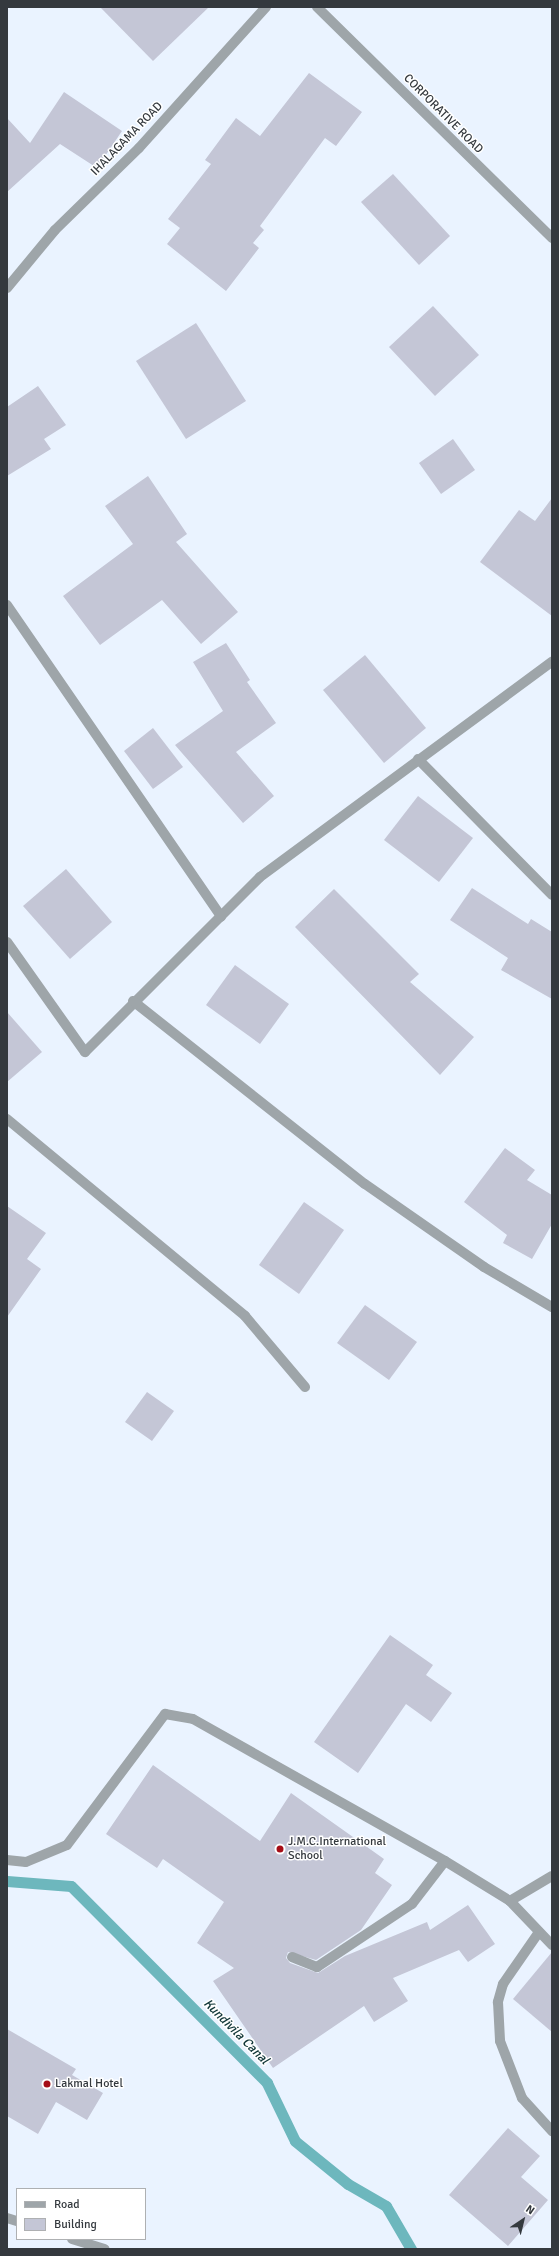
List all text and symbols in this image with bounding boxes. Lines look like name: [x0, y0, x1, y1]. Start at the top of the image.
street label: CORPORATIVE ROAD: [400, 71, 486, 157]
street label: IHALAGAMA ROAD: [88, 99, 166, 179]
place label: J.M.C.International School: [288, 1835, 386, 1863]
marker: J.M.C.International School: [275, 1844, 285, 1854]
water label: Kundivila Canal: [200, 1996, 272, 2068]
place label: Lakmal Hotel: [55, 2077, 123, 2091]
marker: Lakmal Hotel: [42, 2079, 52, 2089]
legend: [16, 2188, 146, 2240]
text: Road: [54, 2197, 80, 2212]
north arrow: [503, 2200, 543, 2240]
text: N: [523, 2202, 537, 2217]
text: Building: [54, 2217, 97, 2232]

